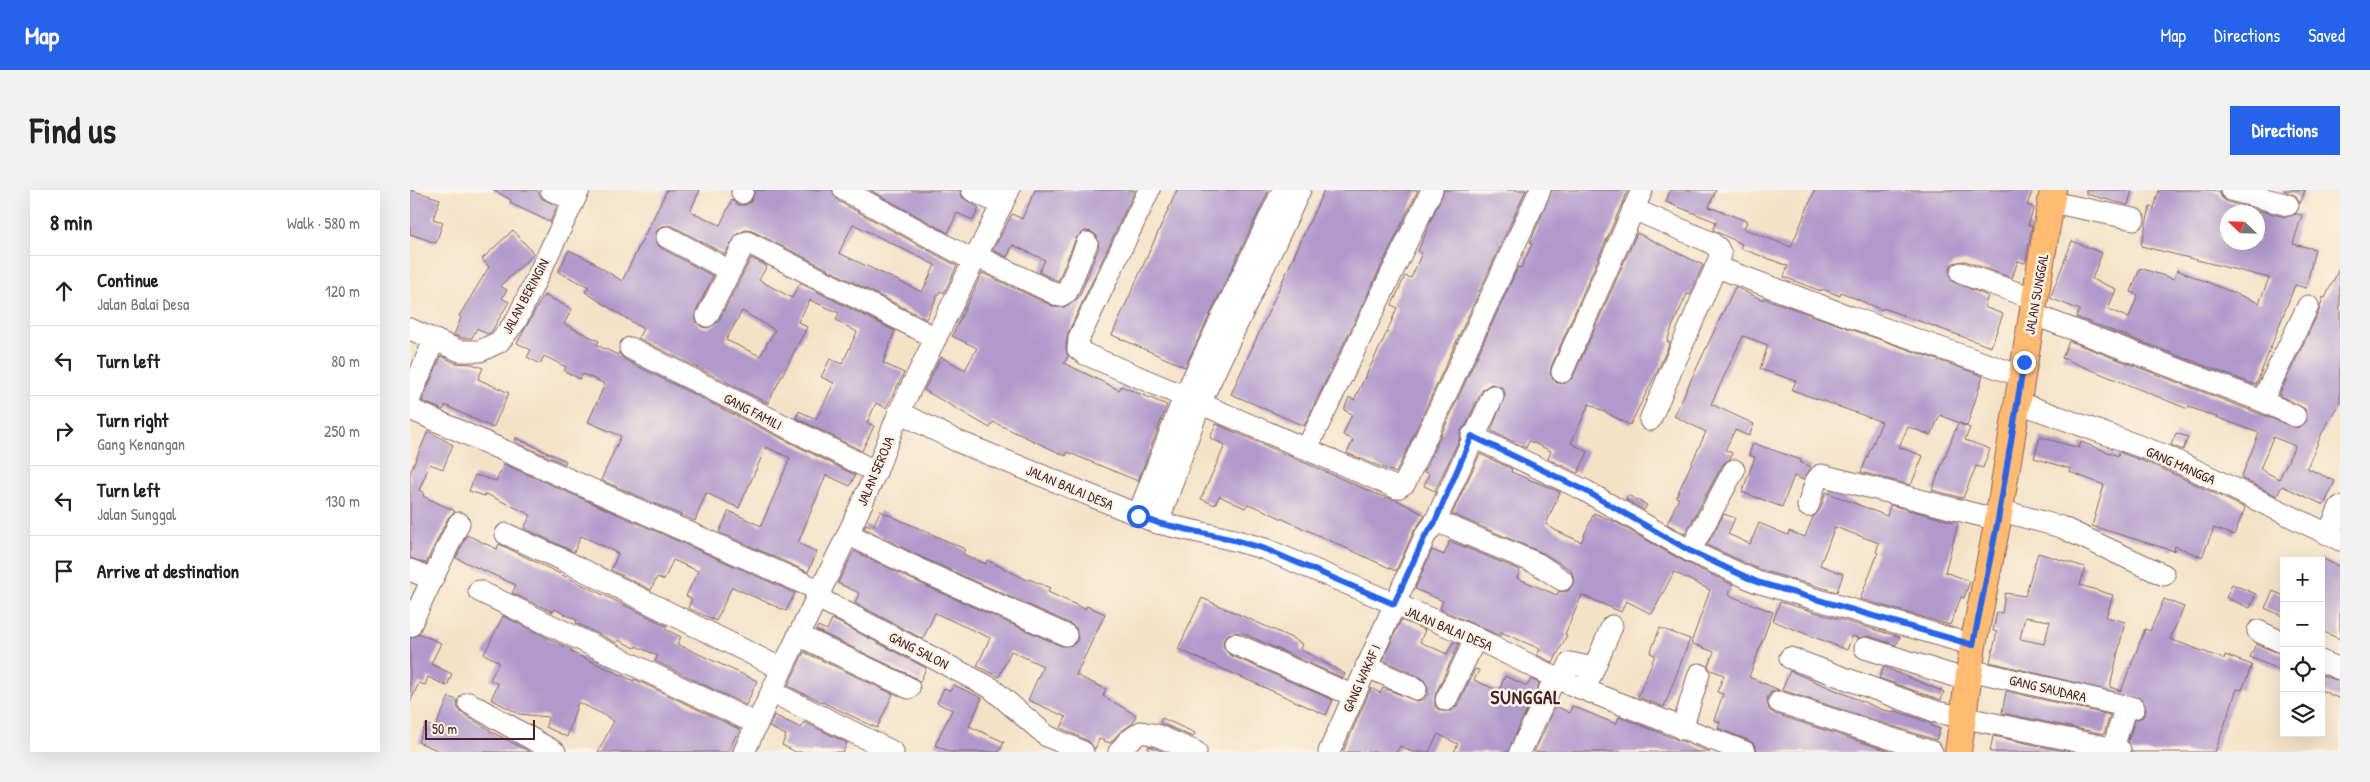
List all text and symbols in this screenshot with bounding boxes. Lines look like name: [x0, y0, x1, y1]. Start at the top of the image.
text: Map: [25, 19, 59, 51]
text: Map: [2161, 23, 2186, 48]
text: Directions: [2214, 23, 2280, 48]
text: Saved: [2308, 23, 2345, 48]
button: Directions: [2230, 106, 2340, 155]
text: Find us: [30, 107, 116, 154]
north arrow: [2220, 205, 2265, 250]
text: 8 min: [50, 208, 92, 237]
text: Walk · 580 m: [287, 212, 360, 234]
street label: JALAN SUNGGAL: [2020, 252, 2052, 336]
street label: JALAN BERINGIN: [497, 255, 553, 337]
text: Continue: [97, 267, 158, 293]
icon: ahead: [50, 277, 78, 305]
text: 120 m: [325, 280, 360, 302]
text: Jalan Balai Desa: [97, 293, 189, 315]
icon: left: [50, 347, 78, 375]
text: Turn left: [97, 348, 160, 374]
text: 80 m: [331, 350, 360, 372]
route end: [2013, 351, 2036, 374]
street label: GANG FAMILI: [721, 388, 785, 434]
text: Turn right: [97, 407, 168, 433]
icon: right: [50, 417, 78, 445]
text: 250 m: [324, 420, 360, 442]
text: Gang Kenangan: [97, 433, 185, 455]
street label: JALAN SEROJA: [852, 433, 898, 509]
street label: GANG MANGGA: [2143, 441, 2219, 489]
street label: JALAN BALAI DESA: [1023, 460, 1117, 514]
text: Turn left: [97, 477, 160, 503]
icon: left: [50, 487, 78, 515]
text: 130 m: [325, 490, 360, 512]
text: Jalan Sunggal: [97, 503, 176, 525]
route start: [1127, 505, 1150, 528]
icon: arrive: [50, 557, 78, 585]
map controls: [2280, 557, 2325, 737]
button: +: [2280, 557, 2325, 602]
text: Arrive at destination: [97, 558, 239, 584]
street label: JALAN BALAI DESA: [1402, 601, 1496, 655]
button: −: [2280, 602, 2325, 647]
street label: GANG SALON: [886, 627, 952, 673]
street label: GANG WAKAF I: [1338, 641, 1384, 715]
button: locate: [2280, 647, 2325, 692]
street label: GANG SAUDARA: [2008, 670, 2089, 706]
district label: SUNGGAL: [1491, 684, 1561, 710]
button: layers: [2280, 692, 2325, 737]
scale bar: [425, 717, 535, 740]
text: 50 m: [432, 719, 457, 738]

